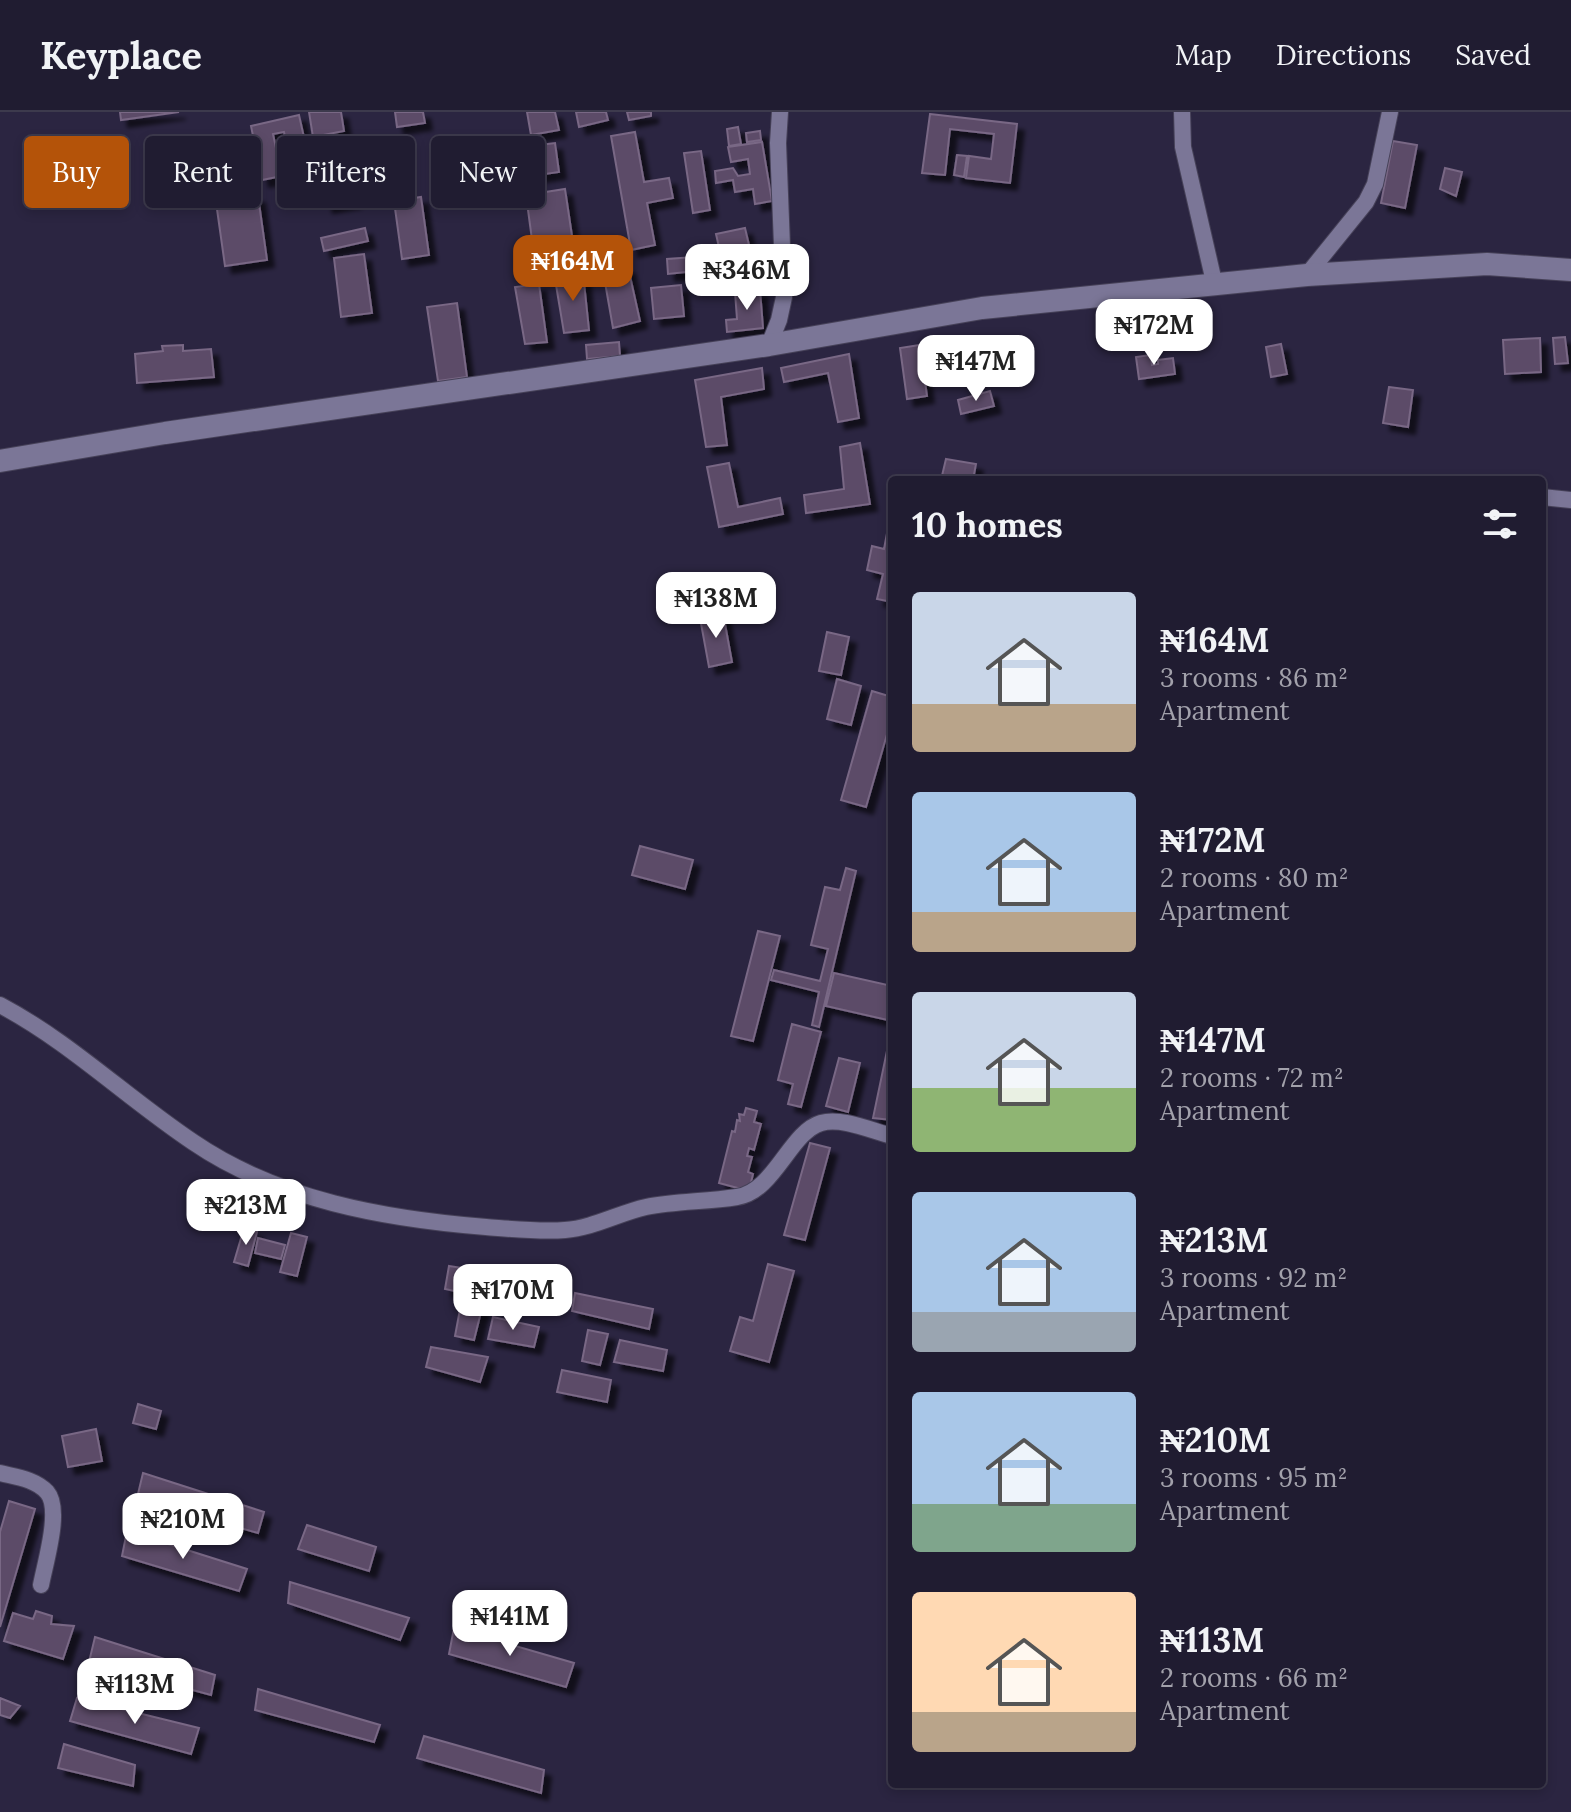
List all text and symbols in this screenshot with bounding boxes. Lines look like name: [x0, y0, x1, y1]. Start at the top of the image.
text: Keyplace: [40, 31, 202, 79]
text: Map: [1175, 37, 1232, 73]
text: Directions: [1276, 37, 1411, 73]
text: Saved: [1455, 37, 1531, 73]
chip: Buy: [24, 136, 129, 208]
chip: Rent: [145, 136, 261, 208]
chip: Filters: [277, 136, 415, 208]
chip: New: [431, 136, 545, 208]
pin: ₦164M: [517, 235, 629, 303]
text: ₦164M: [531, 244, 615, 277]
pin: ₦346M: [691, 244, 803, 312]
text: ₦346M: [703, 253, 791, 286]
pin: ₦172M: [1098, 299, 1210, 367]
text: ₦172M: [1114, 308, 1194, 341]
pin: ₦147M: [920, 335, 1032, 403]
text: ₦147M: [935, 344, 1017, 377]
icon: filters: [1478, 502, 1522, 546]
text: 10 homes: [912, 503, 1063, 546]
pin: ₦138M: [660, 572, 772, 640]
text: ₦138M: [674, 581, 758, 614]
text: ₦164M: [1160, 618, 1270, 661]
icon: home: [976, 624, 1072, 720]
text: 3 rooms · 86 m²: [1160, 661, 1348, 694]
text: Apartment: [1160, 694, 1290, 727]
text: ₦172M: [1160, 818, 1265, 861]
icon: home: [976, 824, 1072, 920]
text: 2 rooms · 80 m²: [1160, 861, 1349, 894]
text: Apartment: [1160, 894, 1290, 927]
text: ₦147M: [1160, 1018, 1266, 1061]
icon: home: [976, 1024, 1072, 1120]
text: 2 rooms · 72 m²: [1160, 1061, 1344, 1094]
text: Apartment: [1160, 1094, 1290, 1127]
pin: ₦213M: [190, 1179, 302, 1247]
text: ₦213M: [204, 1188, 288, 1221]
text: ₦213M: [1160, 1218, 1269, 1261]
icon: home: [976, 1224, 1072, 1320]
text: 3 rooms · 92 m²: [1160, 1261, 1347, 1294]
pin: ₦170M: [457, 1264, 569, 1332]
text: ₦170M: [471, 1273, 555, 1306]
text: Apartment: [1160, 1294, 1290, 1327]
text: ₦210M: [1160, 1418, 1271, 1461]
icon: home: [976, 1424, 1072, 1520]
text: 3 rooms · 95 m²: [1160, 1461, 1348, 1494]
pin: ₦210M: [127, 1493, 239, 1561]
text: Apartment: [1160, 1494, 1290, 1527]
text: ₦210M: [141, 1502, 226, 1535]
pin: ₦141M: [454, 1590, 566, 1658]
text: ₦141M: [470, 1599, 550, 1632]
text: ₦113M: [1160, 1618, 1264, 1661]
icon: home: [976, 1624, 1072, 1720]
pin: ₦113M: [79, 1658, 191, 1726]
text: 2 rooms · 66 m²: [1160, 1661, 1348, 1694]
text: ₦113M: [95, 1667, 175, 1700]
text: Apartment: [1160, 1694, 1290, 1727]

